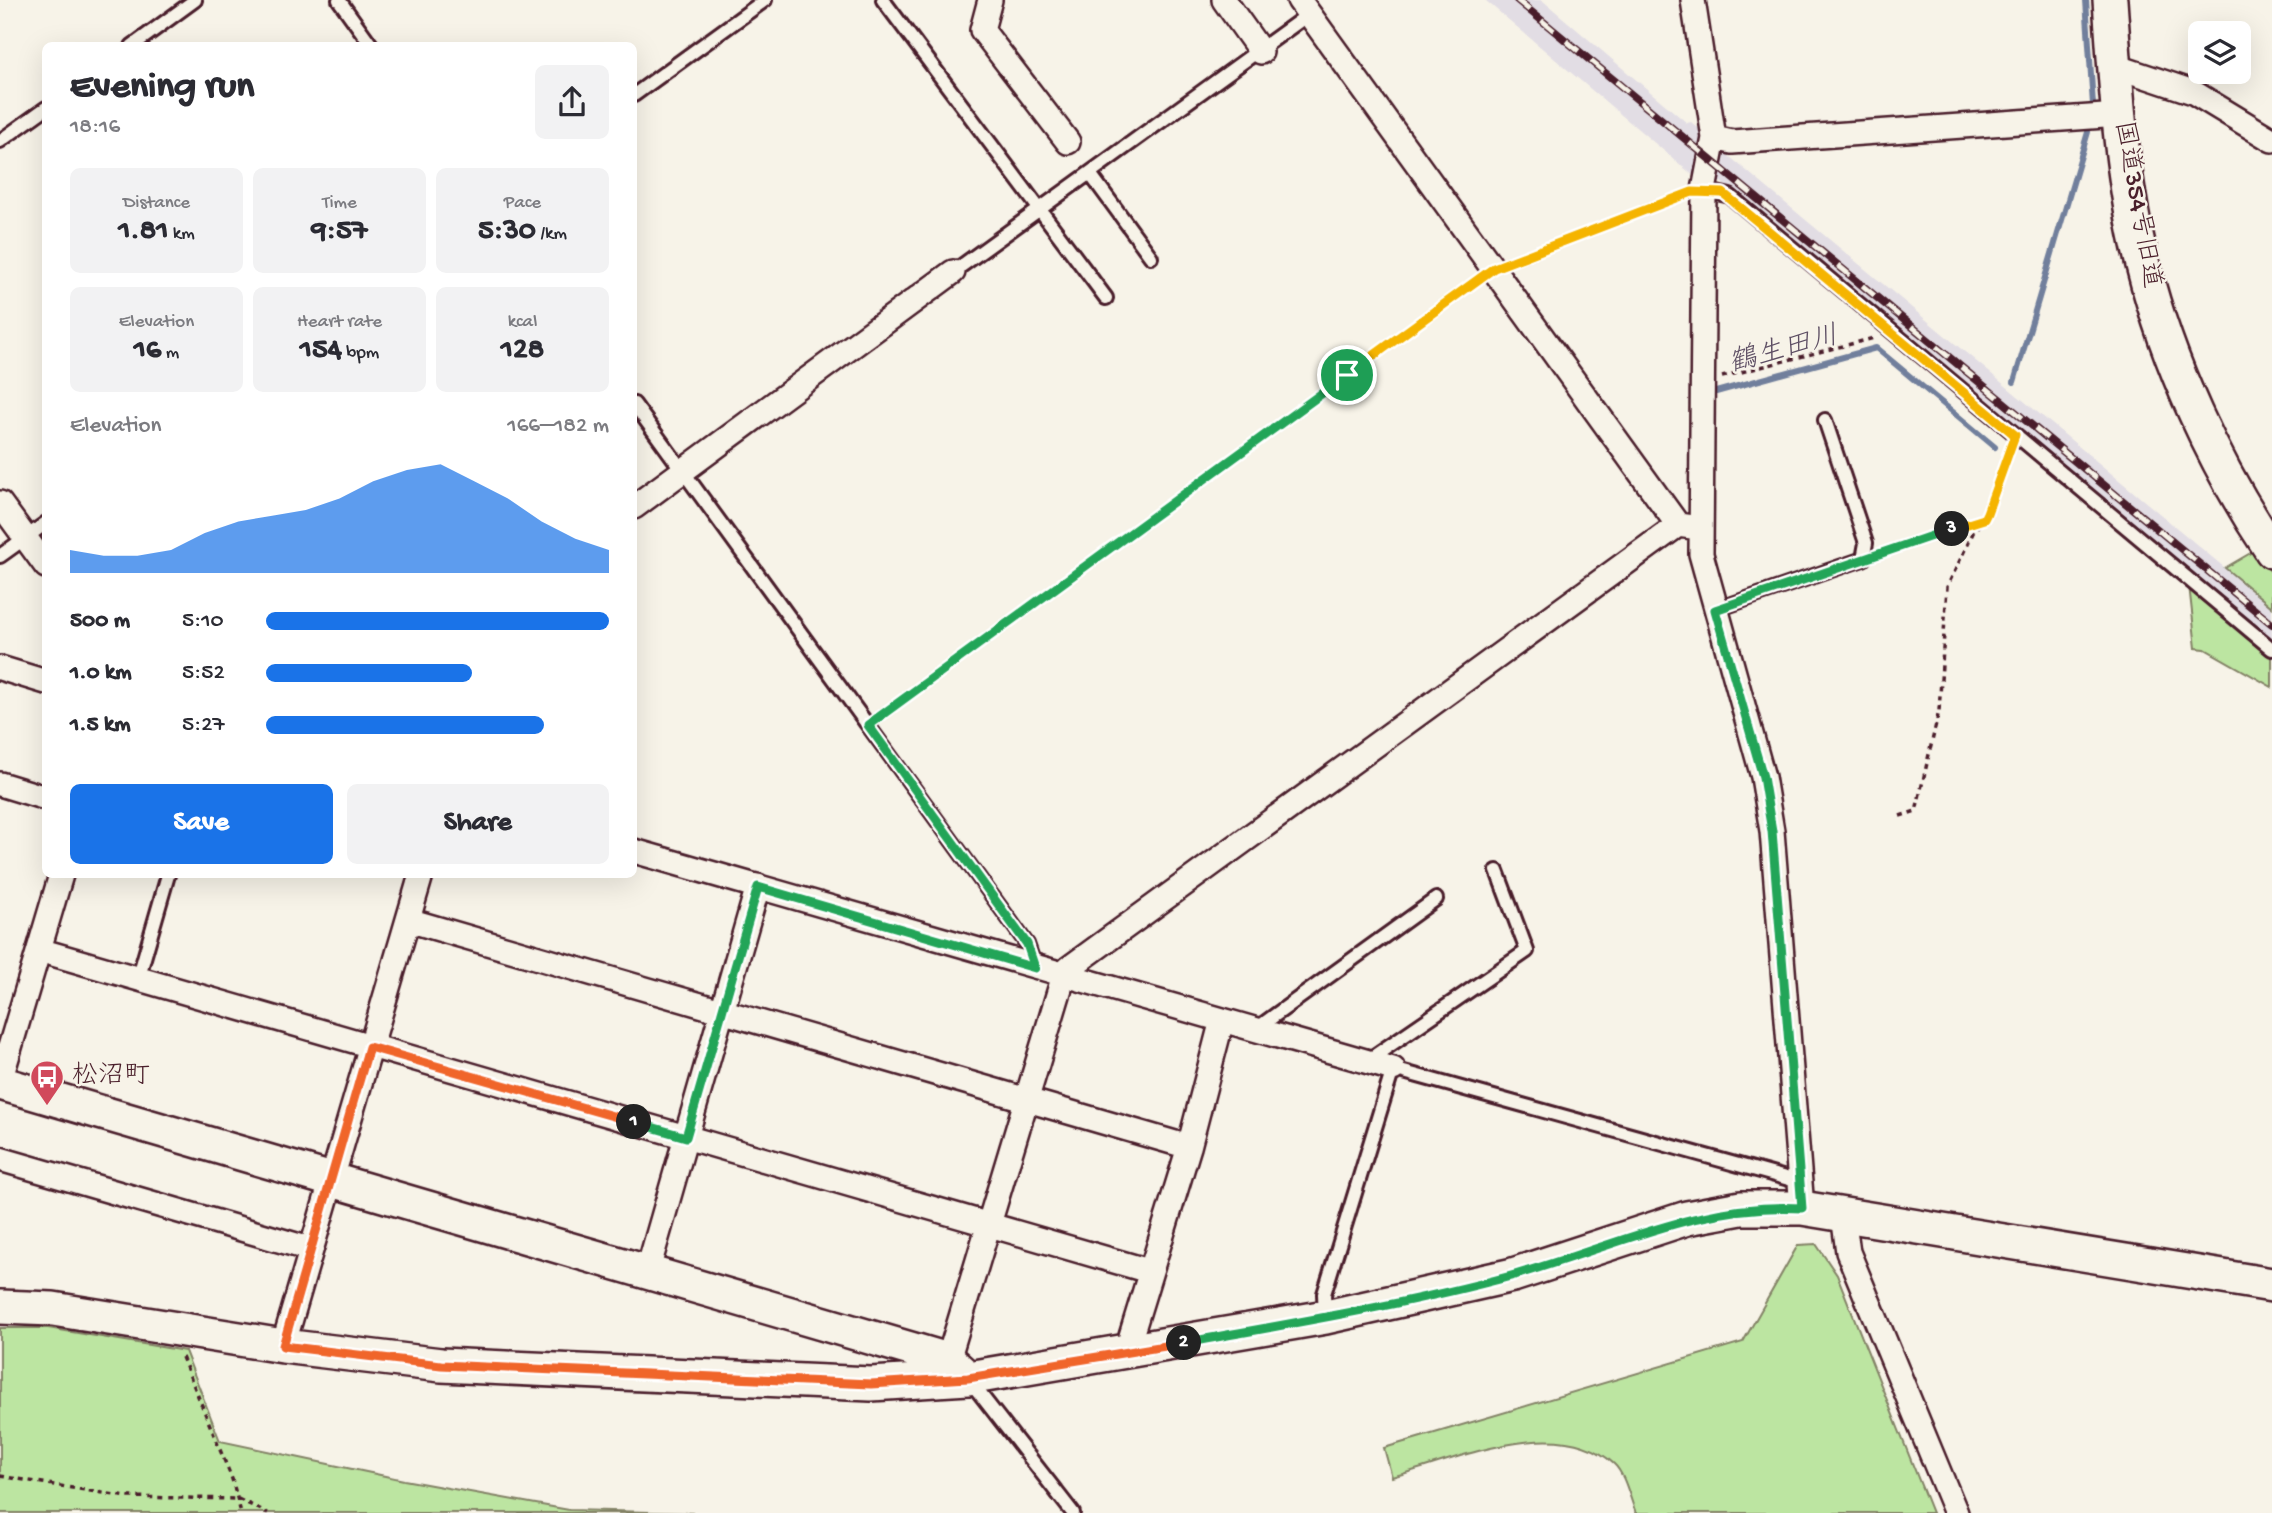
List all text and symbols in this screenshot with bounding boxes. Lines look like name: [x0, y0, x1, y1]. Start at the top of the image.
map controls: [2188, 21, 2251, 84]
button: layers: [2188, 21, 2251, 84]
button: share: [535, 65, 609, 139]
text: Evening run: [70, 66, 254, 110]
text: 18:16: [70, 114, 120, 141]
street label: 国道354号旧道: [2106, 119, 2167, 291]
text: Distance: [123, 192, 190, 215]
text: Time: [322, 192, 357, 215]
text: Pace: [504, 192, 541, 215]
text: 1.81: [118, 215, 168, 250]
text: 9:57: [312, 215, 367, 250]
text: 5:30: [478, 215, 536, 250]
text: km: [168, 223, 195, 246]
text: /km: [536, 223, 567, 246]
text: Elevation: [119, 311, 194, 334]
text: Heart rate: [297, 311, 382, 334]
text: kcal: [508, 311, 537, 334]
water label: 鶴生田川: [1725, 320, 1842, 381]
text: 16: [134, 334, 161, 369]
text: 154: [300, 334, 342, 369]
text: 128: [501, 334, 544, 369]
text: m: [161, 342, 179, 365]
text: bpm: [342, 342, 379, 365]
pin: [1317, 345, 1377, 405]
icon: arrive: [1328, 356, 1366, 394]
text: Elevation: [70, 413, 161, 440]
text: 166–182 m: [507, 413, 609, 440]
pin: 3: [1934, 512, 1969, 546]
text: 3: [1947, 517, 1956, 540]
text: 500 m: [70, 608, 130, 635]
text: 5:10: [182, 608, 224, 635]
text: 1.0 km: [70, 660, 132, 687]
text: 5:52: [182, 660, 225, 687]
text: 1.5 km: [70, 712, 131, 739]
text: 5:27: [182, 712, 225, 739]
button: Save: [70, 784, 333, 864]
button: Share: [347, 784, 609, 864]
bus stop icon: 松沼町: [28, 1058, 66, 1107]
place label: 松沼町: [72, 1061, 150, 1093]
pin: 1: [616, 1104, 652, 1140]
text: 1: [630, 1110, 637, 1133]
pin: 2: [1166, 1326, 1202, 1360]
text: 2: [1179, 1331, 1188, 1354]

